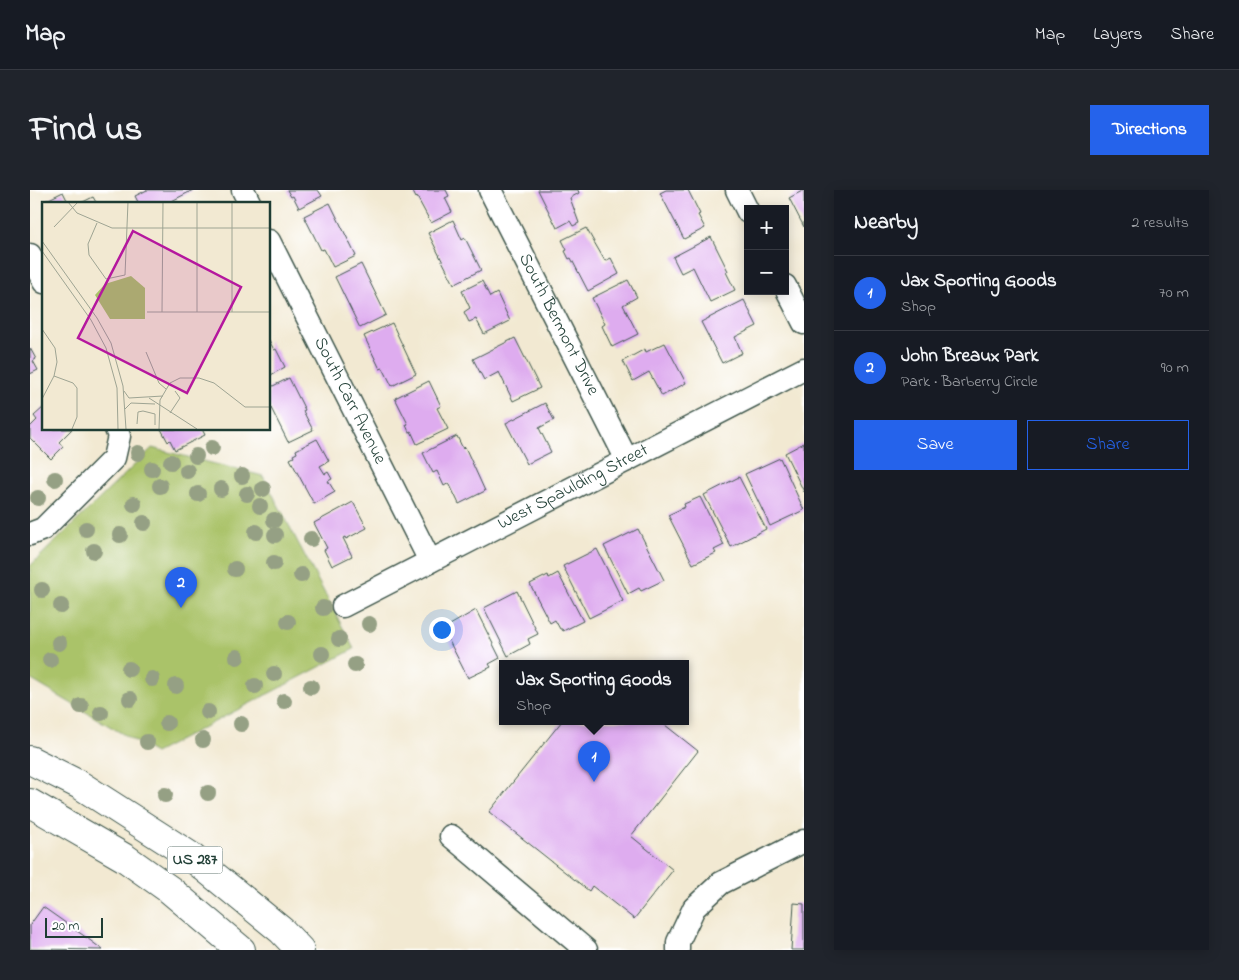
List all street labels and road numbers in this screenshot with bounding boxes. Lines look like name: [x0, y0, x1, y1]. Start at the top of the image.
street label: South Bermont Drive: [511, 249, 606, 401]
street label: South Carr Avenue: [306, 333, 393, 470]
street label: West Spaulding Street: [493, 438, 653, 537]
road number: US 287: [168, 846, 222, 874]

